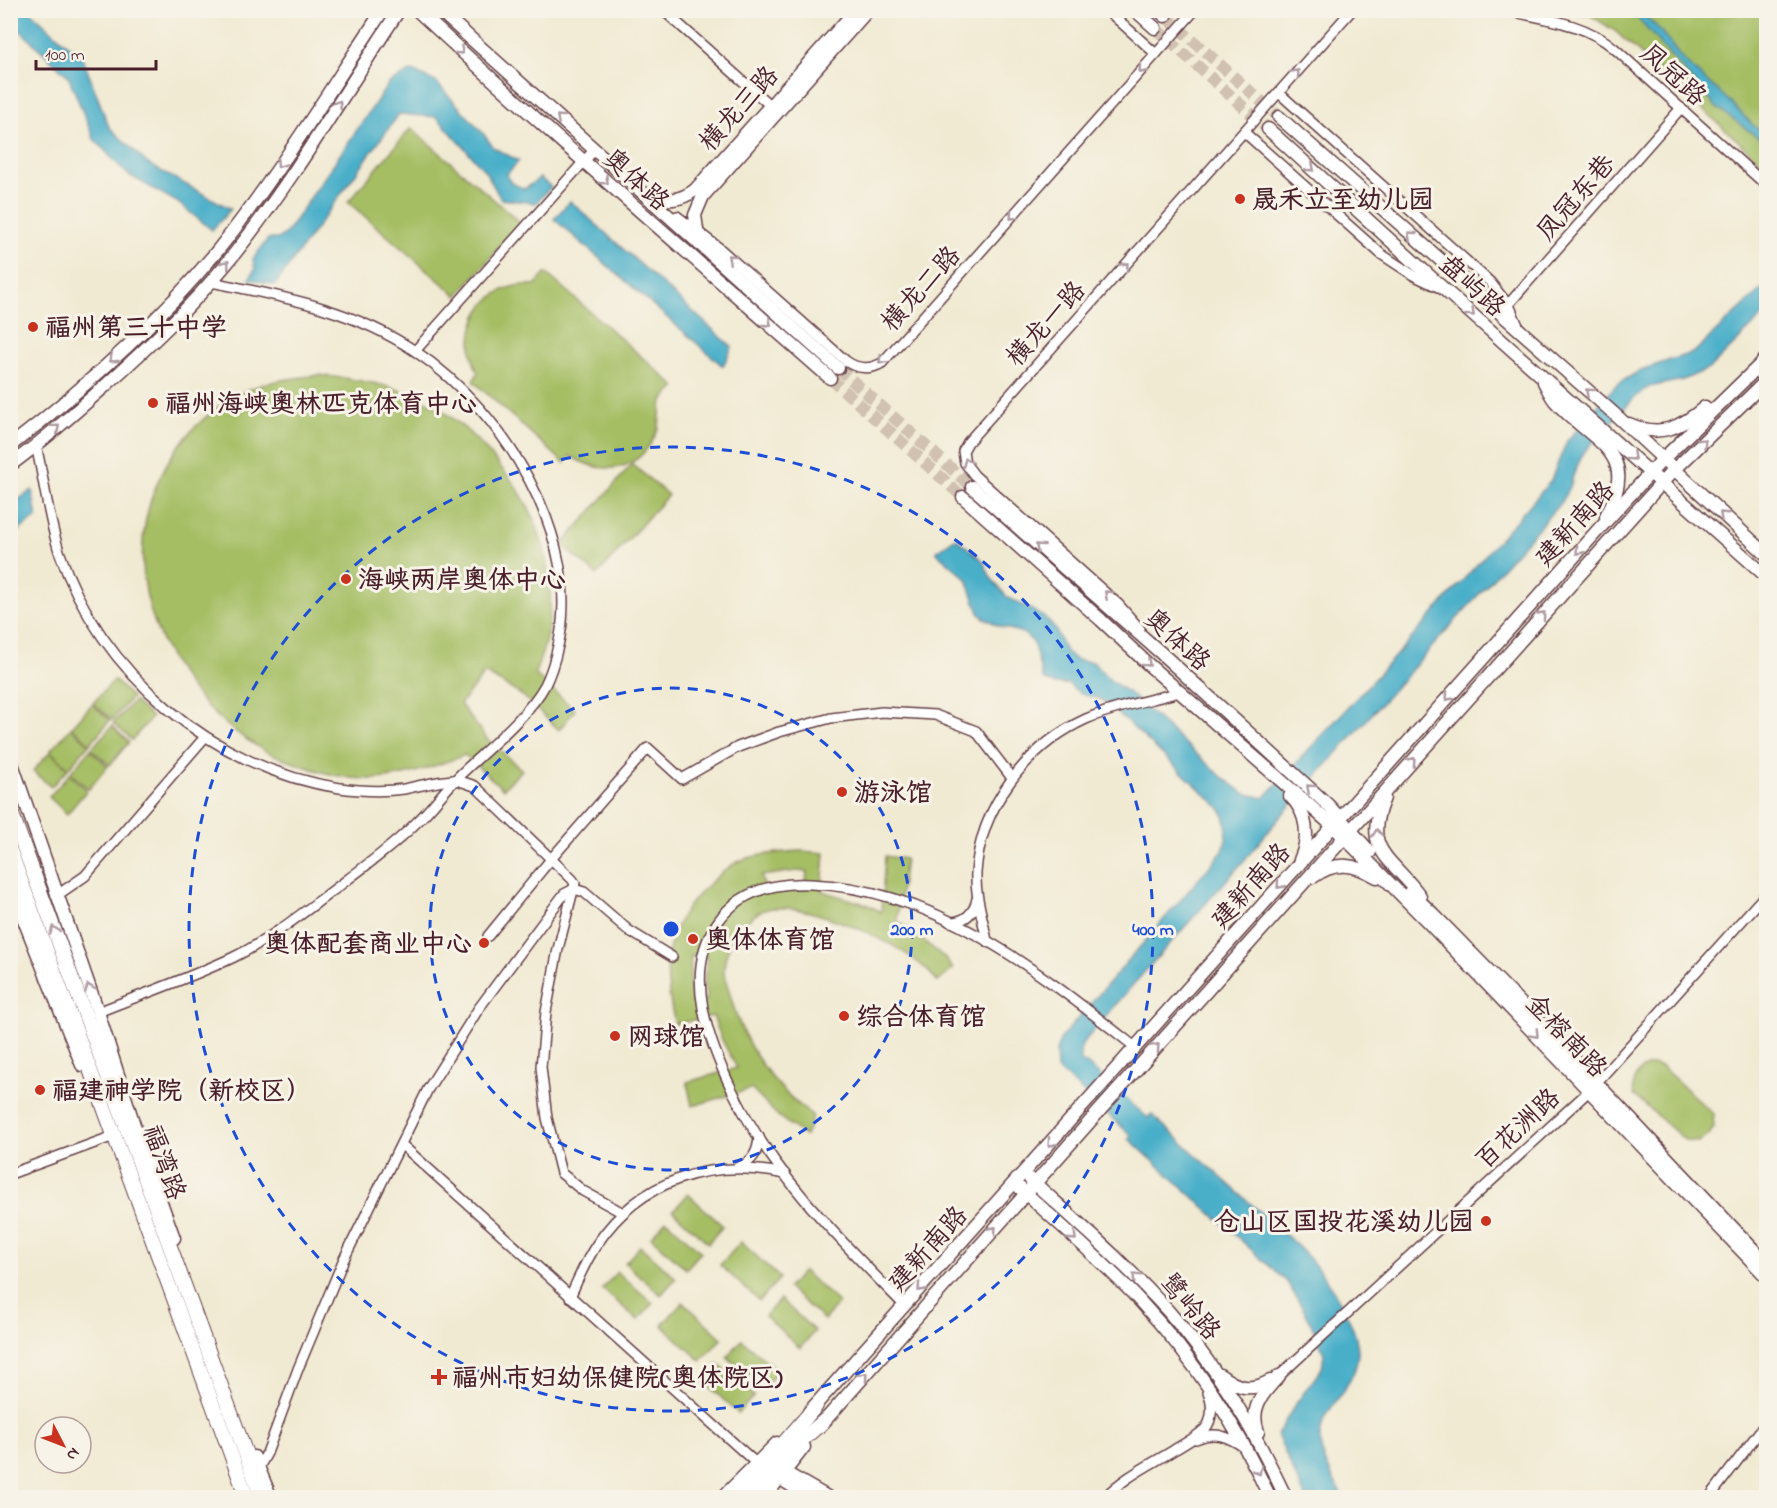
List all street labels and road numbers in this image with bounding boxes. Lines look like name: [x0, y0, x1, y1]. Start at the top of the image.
street label: 凤冠路: [1630, 36, 1714, 116]
street label: 横龙三路: [691, 59, 789, 161]
street label: 奥体路: [593, 141, 677, 221]
street label: 凤冠东巷: [1529, 147, 1626, 251]
street label: 横龙二路: [873, 239, 971, 341]
street label: 盘屿路: [1429, 247, 1513, 327]
street label: 横龙一路: [998, 274, 1096, 376]
street label: 建新南路: [1527, 474, 1625, 576]
street label: 奥体路: [1134, 601, 1218, 681]
street label: 建新南路: [1203, 836, 1301, 938]
street label: 金榕南路: [1515, 986, 1615, 1088]
street label: 百花洲路: [1468, 1081, 1570, 1180]
street label: 福湾路: [131, 1120, 193, 1206]
street label: 建新南路: [880, 1199, 978, 1301]
street label: 鹭岭路: [1149, 1266, 1228, 1350]

